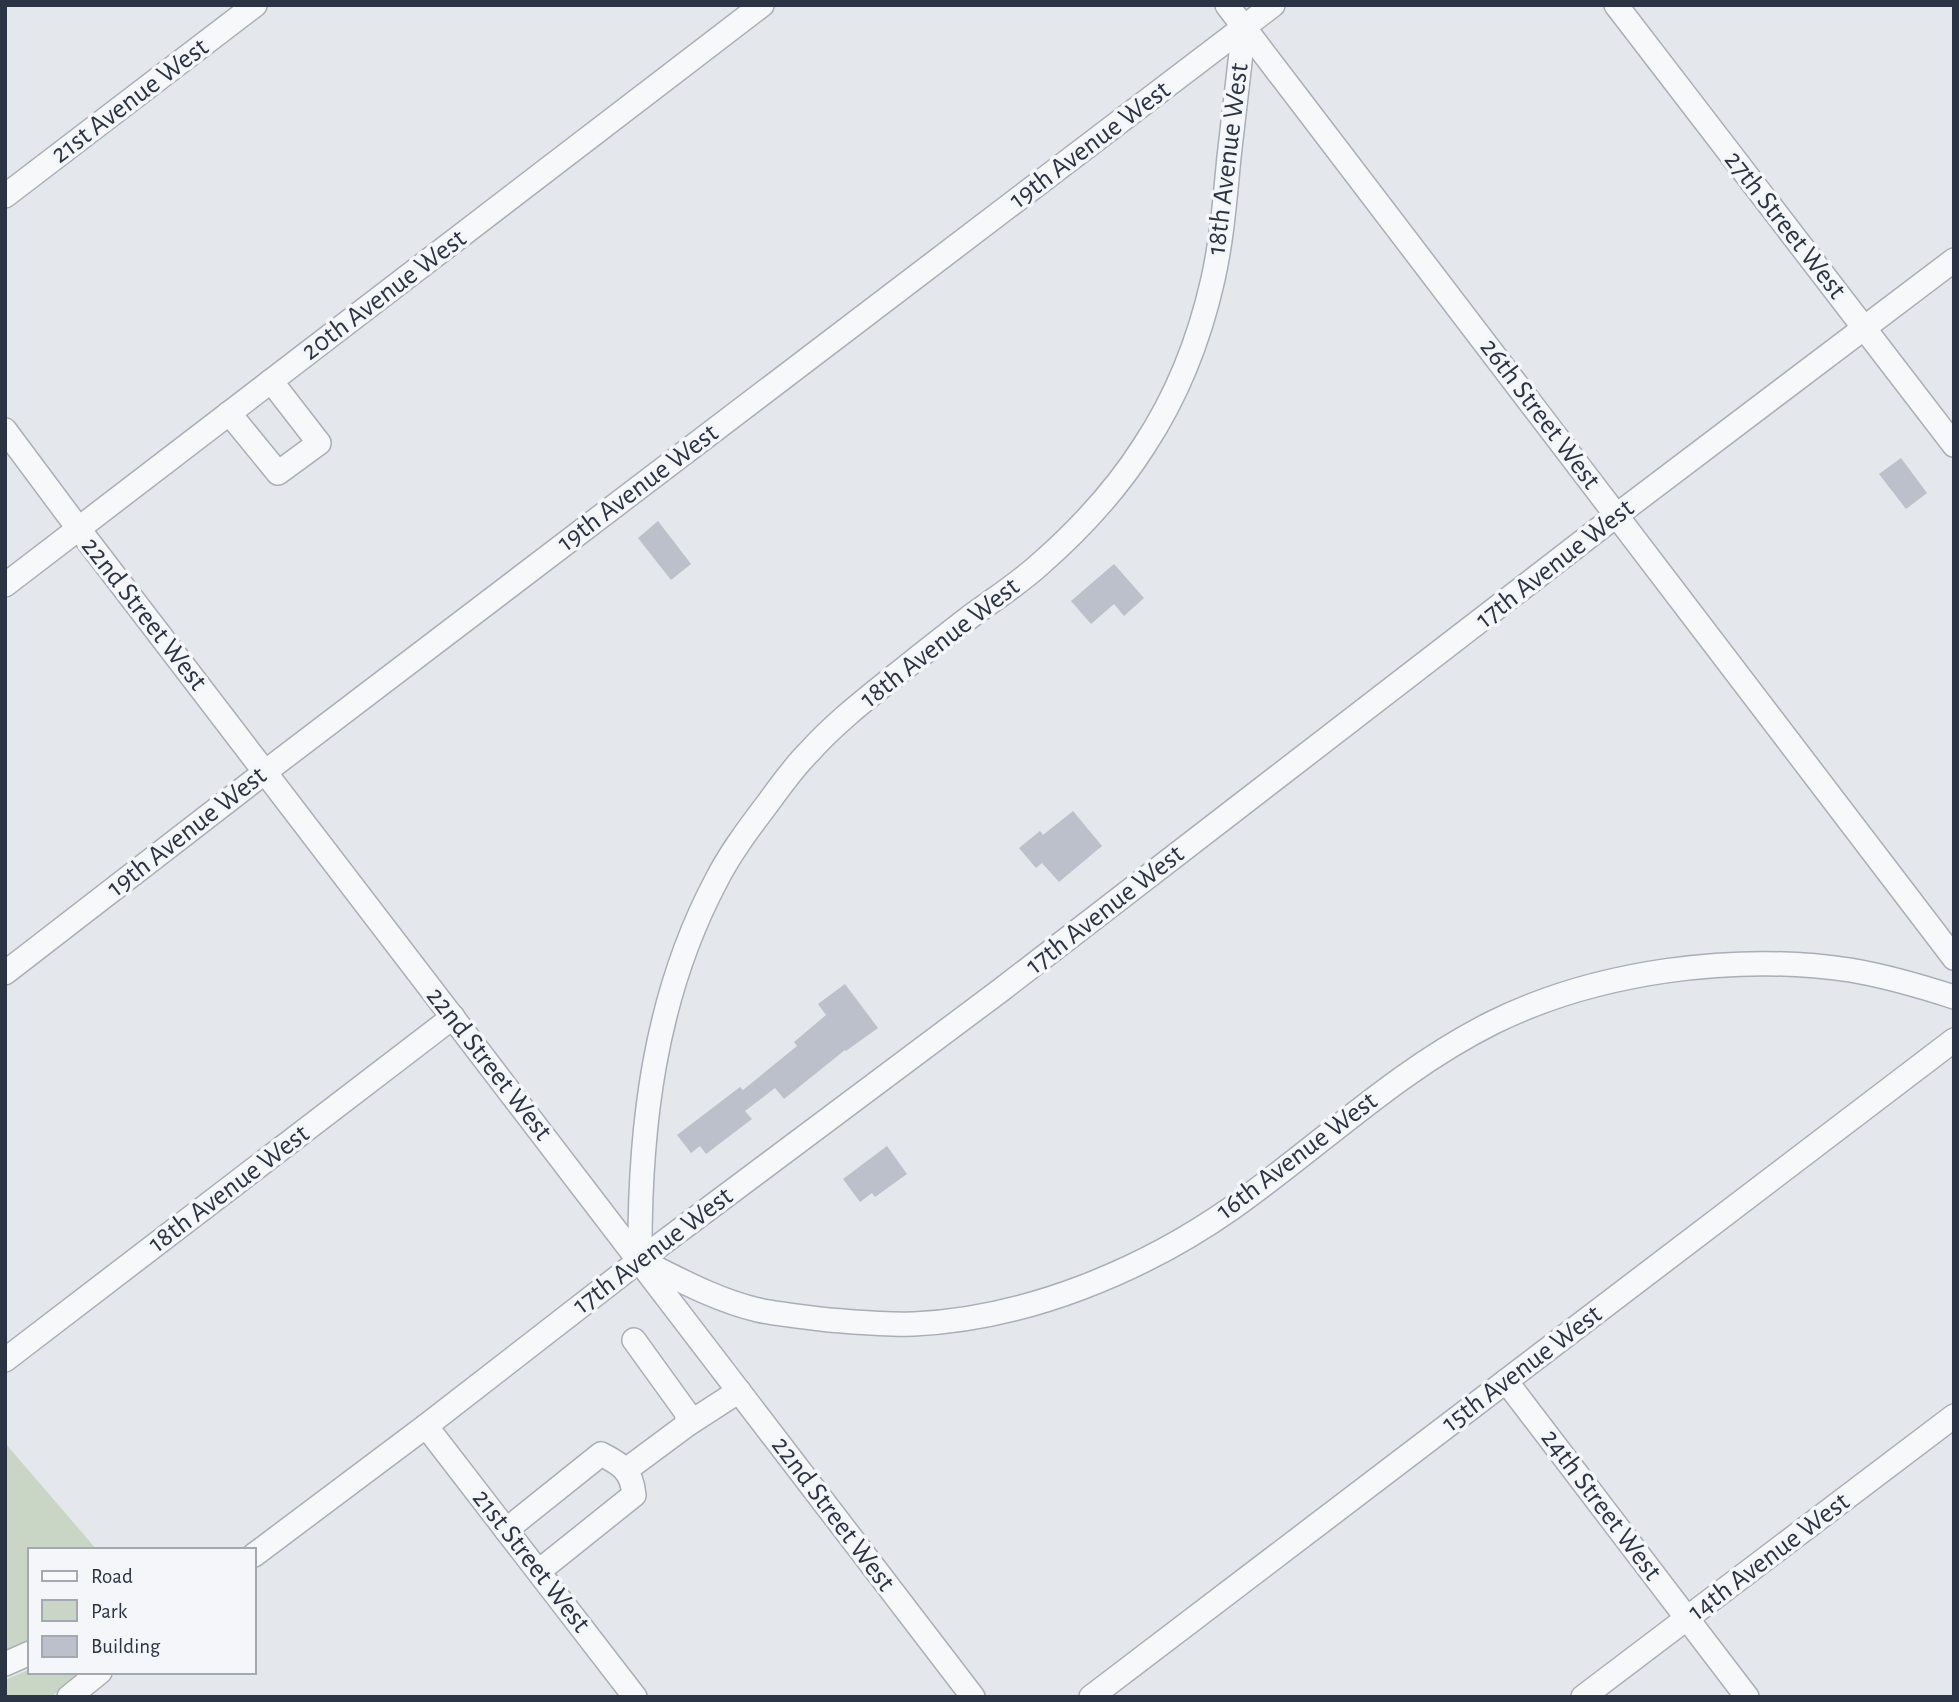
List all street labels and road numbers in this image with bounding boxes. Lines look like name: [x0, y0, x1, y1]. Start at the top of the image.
street label: 21st Avenue West: [46, 33, 214, 169]
street label: 18th Avenue West: [1202, 61, 1254, 257]
street label: 19th Avenue West: [1004, 76, 1176, 214]
street label: 27th Street West: [1719, 146, 1851, 304]
street label: 20th Avenue West: [297, 224, 471, 366]
street label: 26th Street West: [1474, 333, 1606, 495]
street label: 19th Avenue West: [552, 419, 724, 557]
street label: 17th Avenue West: [1471, 494, 1639, 634]
street label: 22nd Street West: [76, 532, 212, 696]
street label: 18th Avenue West: [855, 572, 1025, 714]
street label: 19th Avenue West: [102, 761, 272, 902]
street label: 17th Avenue West: [1021, 840, 1189, 980]
street label: 22nd Street West: [421, 982, 557, 1146]
street label: 16th Avenue West: [1211, 1087, 1383, 1225]
street label: 18th Avenue West: [143, 1120, 315, 1258]
street label: 17th Avenue West: [568, 1182, 738, 1320]
street label: 15th Avenue West: [1437, 1300, 1607, 1438]
street label: 24th Street West: [1535, 1424, 1667, 1586]
street label: 22nd Street West: [766, 1431, 900, 1597]
street label: 21st Street West: [467, 1484, 595, 1638]
street label: 14th Avenue West: [1683, 1488, 1855, 1626]

